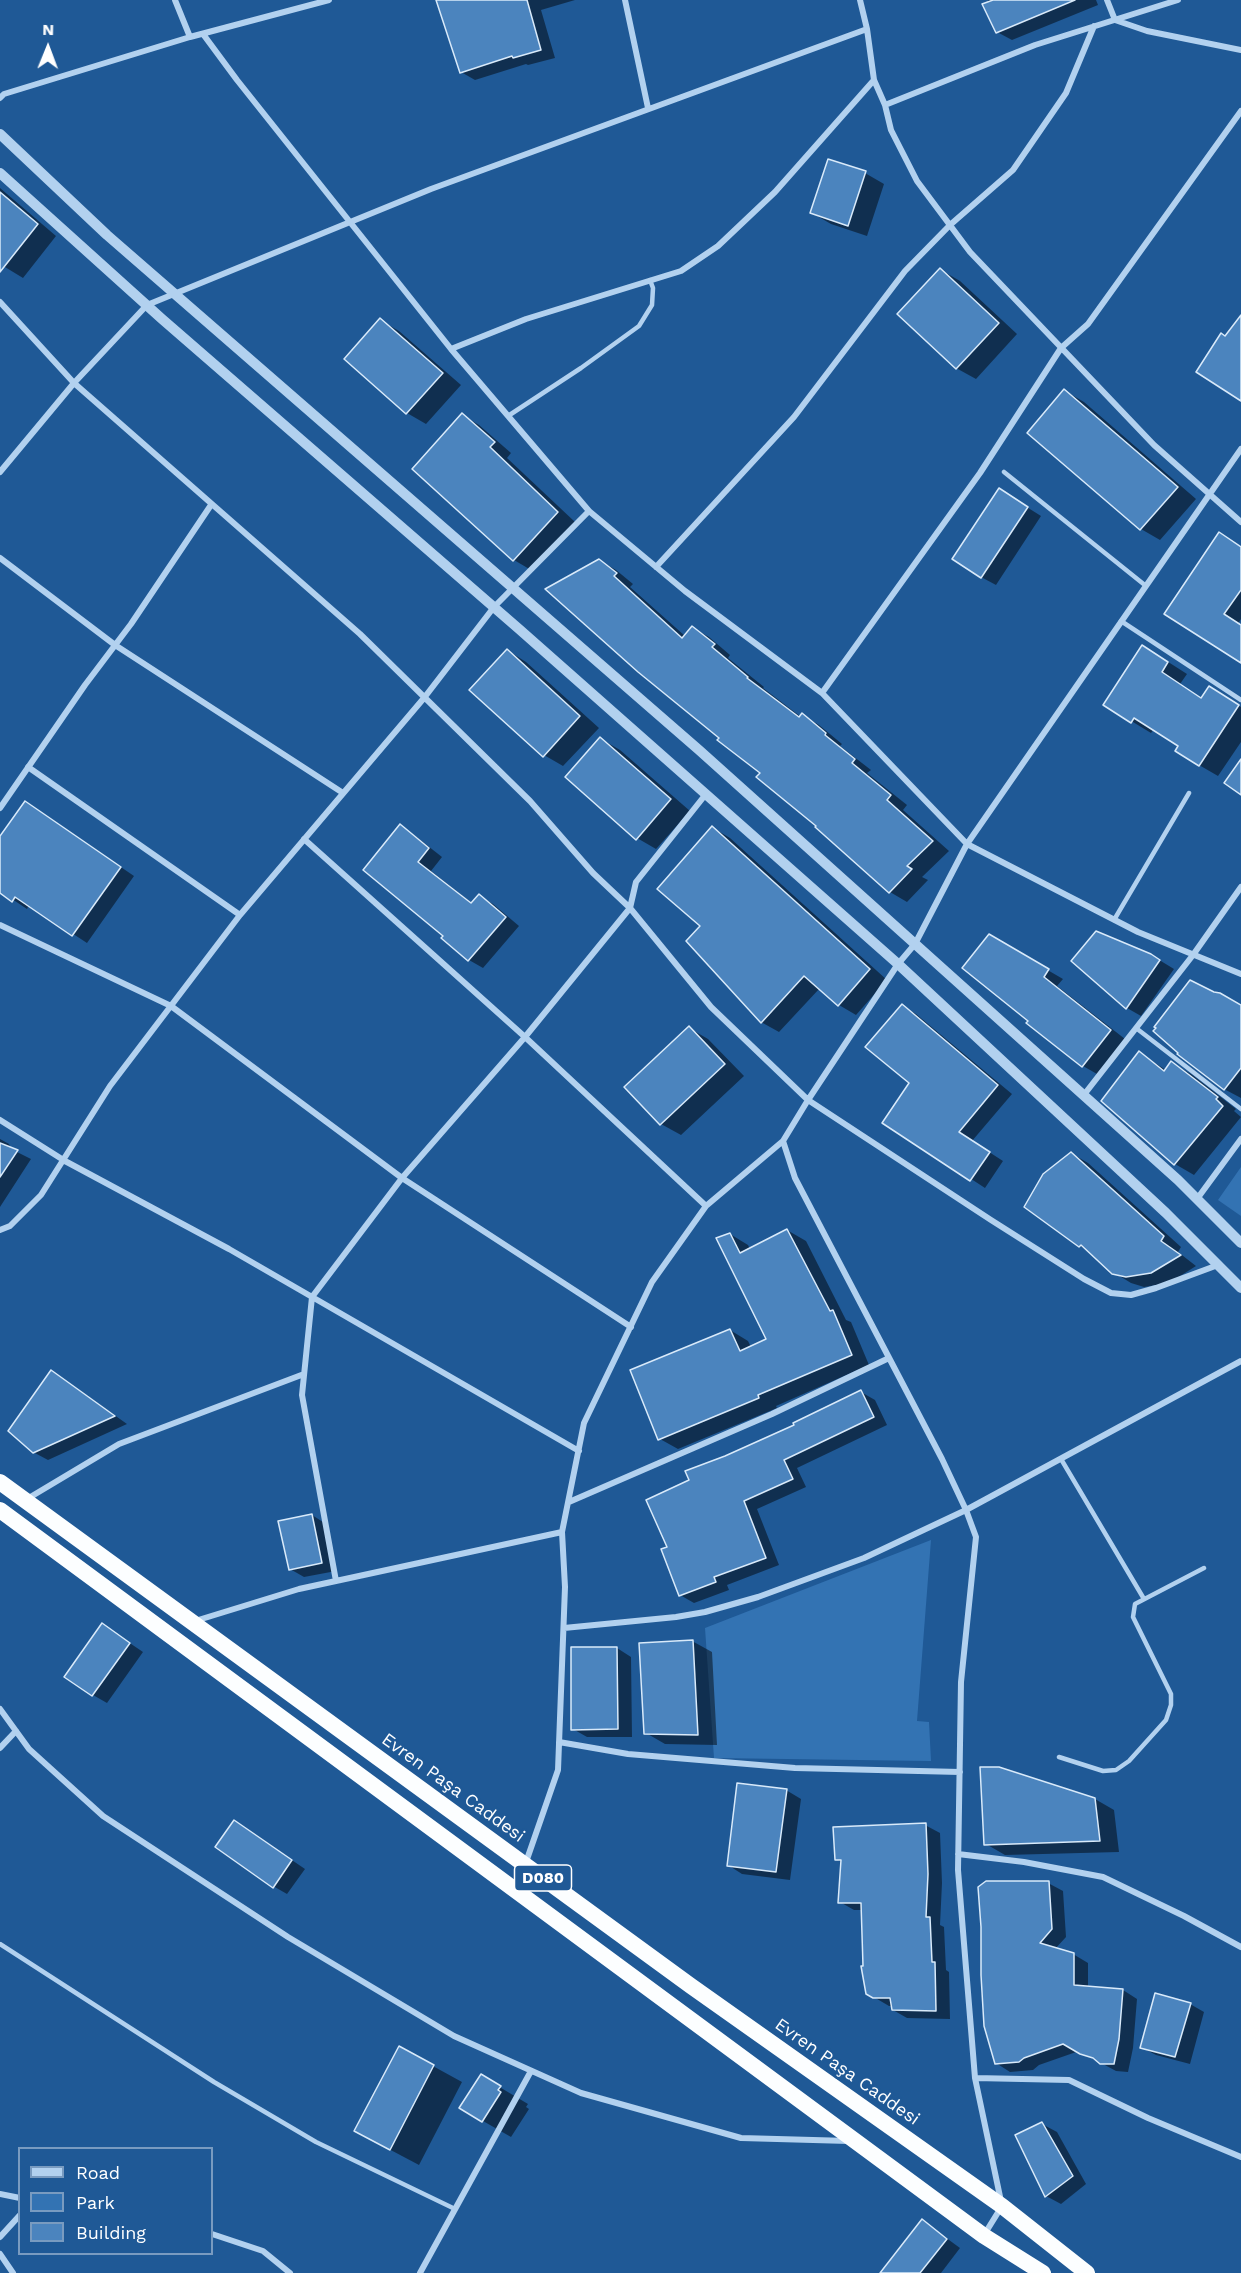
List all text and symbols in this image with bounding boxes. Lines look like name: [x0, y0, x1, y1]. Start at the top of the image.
north arrow: [18, 18, 78, 78]
text: N: [42, 20, 54, 39]
street label: Evren Paşa Caddesi: [377, 1729, 529, 1847]
road number: D080: [514, 1865, 572, 1891]
street label: Evren Paşa Caddesi: [770, 2014, 924, 2130]
legend: [18, 2147, 213, 2255]
text: Road: [76, 2162, 120, 2183]
text: Park: [76, 2192, 115, 2213]
text: Building: [76, 2222, 146, 2243]

